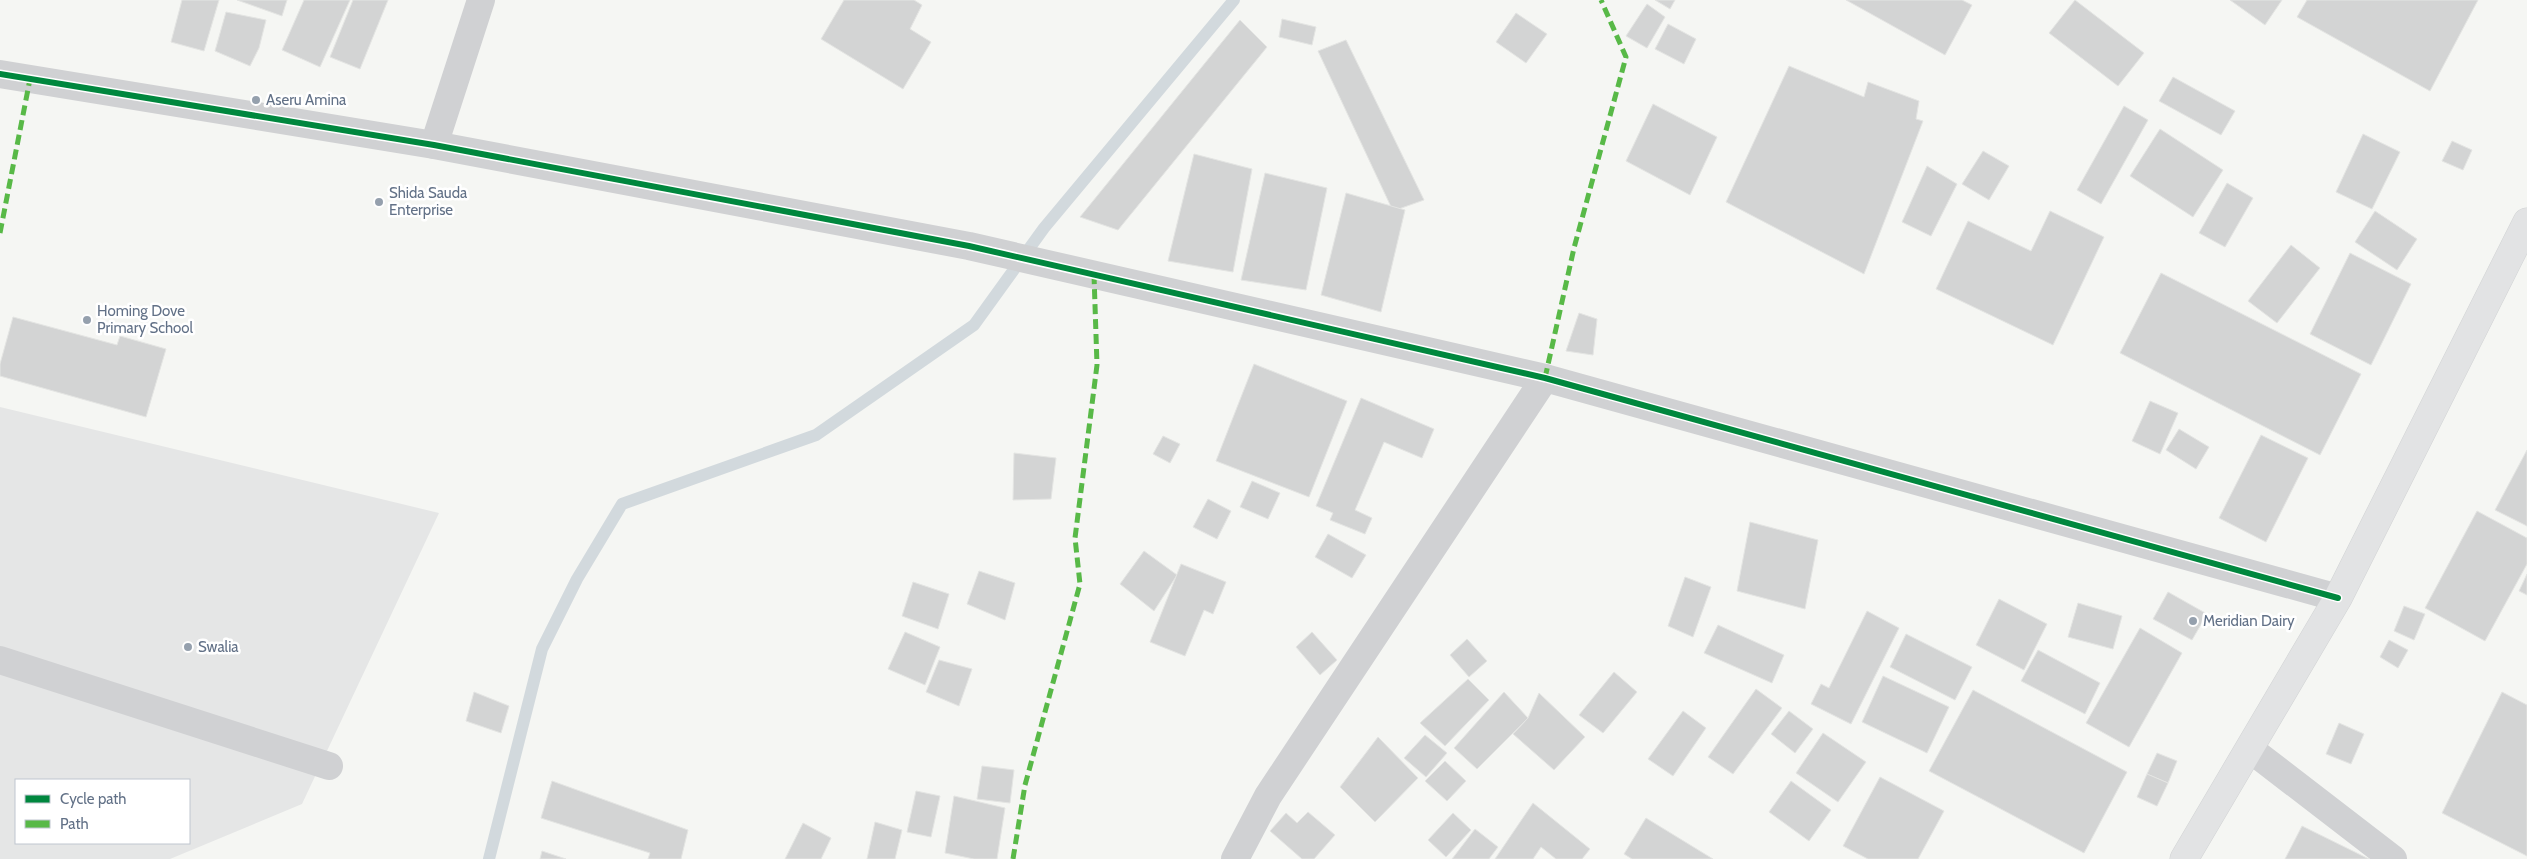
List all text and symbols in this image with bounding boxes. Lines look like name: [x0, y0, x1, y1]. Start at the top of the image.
place label: Aseru Amina: [266, 91, 347, 109]
marker: Aseru Amina: [250, 94, 262, 106]
place label: Shida Sauda Enterprise: [389, 184, 468, 219]
marker: Shida Sauda Enterprise: [373, 196, 385, 208]
place label: Homing Dove Primary School: [97, 302, 194, 337]
marker: Homing Dove Primary School: [81, 314, 93, 326]
place label: Meridian Dairy: [2203, 612, 2295, 630]
marker: Meridian Dairy: [2187, 615, 2199, 627]
place label: Swalia: [198, 638, 239, 656]
marker: Swalia: [182, 641, 194, 653]
legend: [15, 779, 190, 844]
text: Cycle path: [60, 790, 126, 808]
text: Path: [60, 815, 89, 833]

